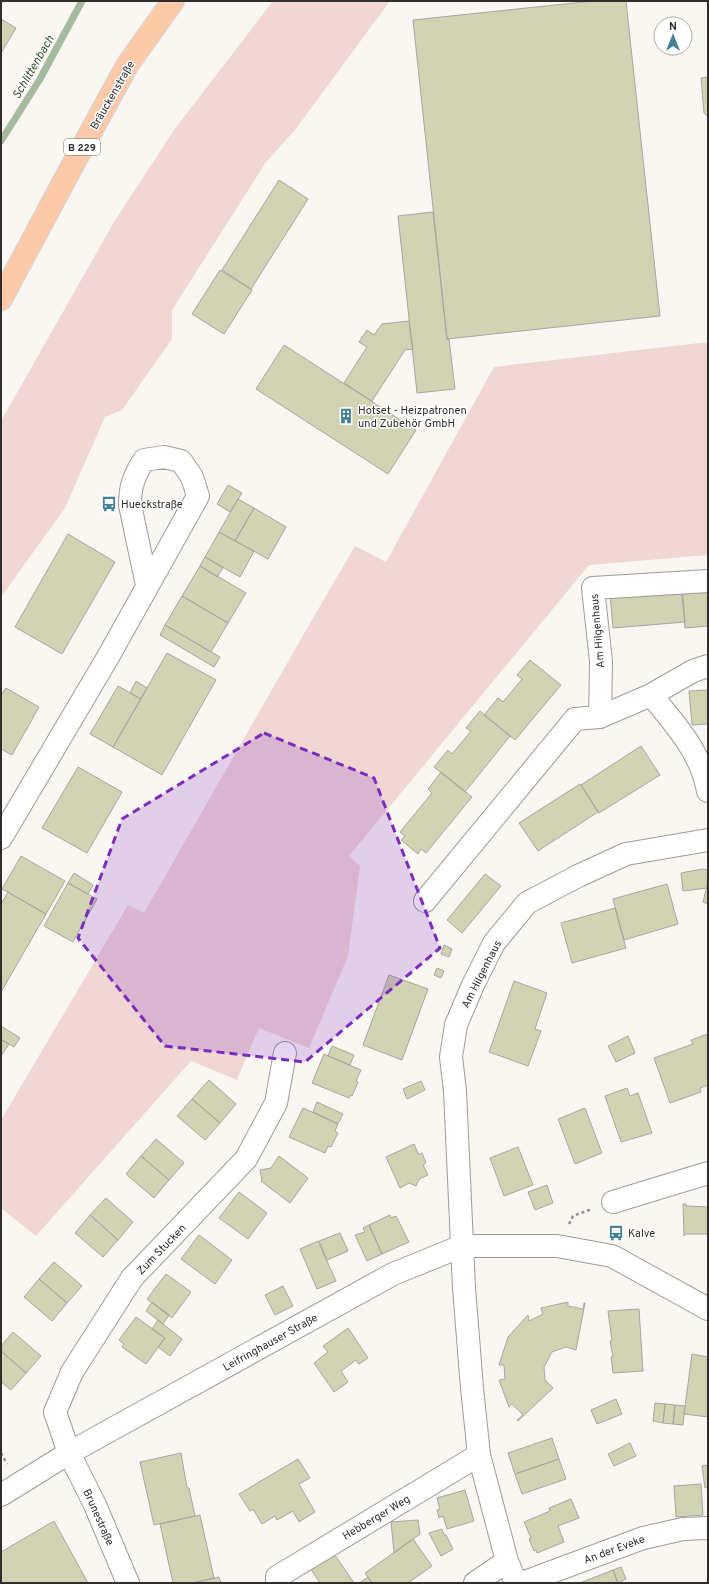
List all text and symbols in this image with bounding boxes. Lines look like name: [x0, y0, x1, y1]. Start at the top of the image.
north arrow: [653, 16, 693, 56]
text: N: [669, 20, 677, 34]
water label: Schlittenbach: [9, 32, 59, 102]
street label: Bräuckenstraße: [88, 59, 138, 132]
road number: B 229: [64, 139, 100, 155]
place label: Hotset - Heizpatronen und Zubehör GmbH: [358, 404, 467, 431]
building icon: Hotset - Heizpatronen und Zubehör GmbH: [337, 407, 355, 425]
bus stop icon: Hueckstraße: [100, 495, 118, 513]
place label: Hueckstraße: [121, 498, 183, 512]
street label: Am Hilgenhaus: [588, 593, 608, 669]
street label: Am Hilgenhaus: [459, 938, 505, 1011]
street label: Zum Stucken: [134, 1221, 189, 1278]
bus stop icon: Kalve: [607, 1224, 625, 1242]
place label: Kalve: [628, 1227, 655, 1241]
street label: Leifringhauser Straße: [221, 1311, 320, 1375]
street label: Brunestraße: [79, 1487, 117, 1548]
street label: Hebberger Weg: [340, 1492, 413, 1544]
street label: An der Eveke: [582, 1532, 647, 1568]

